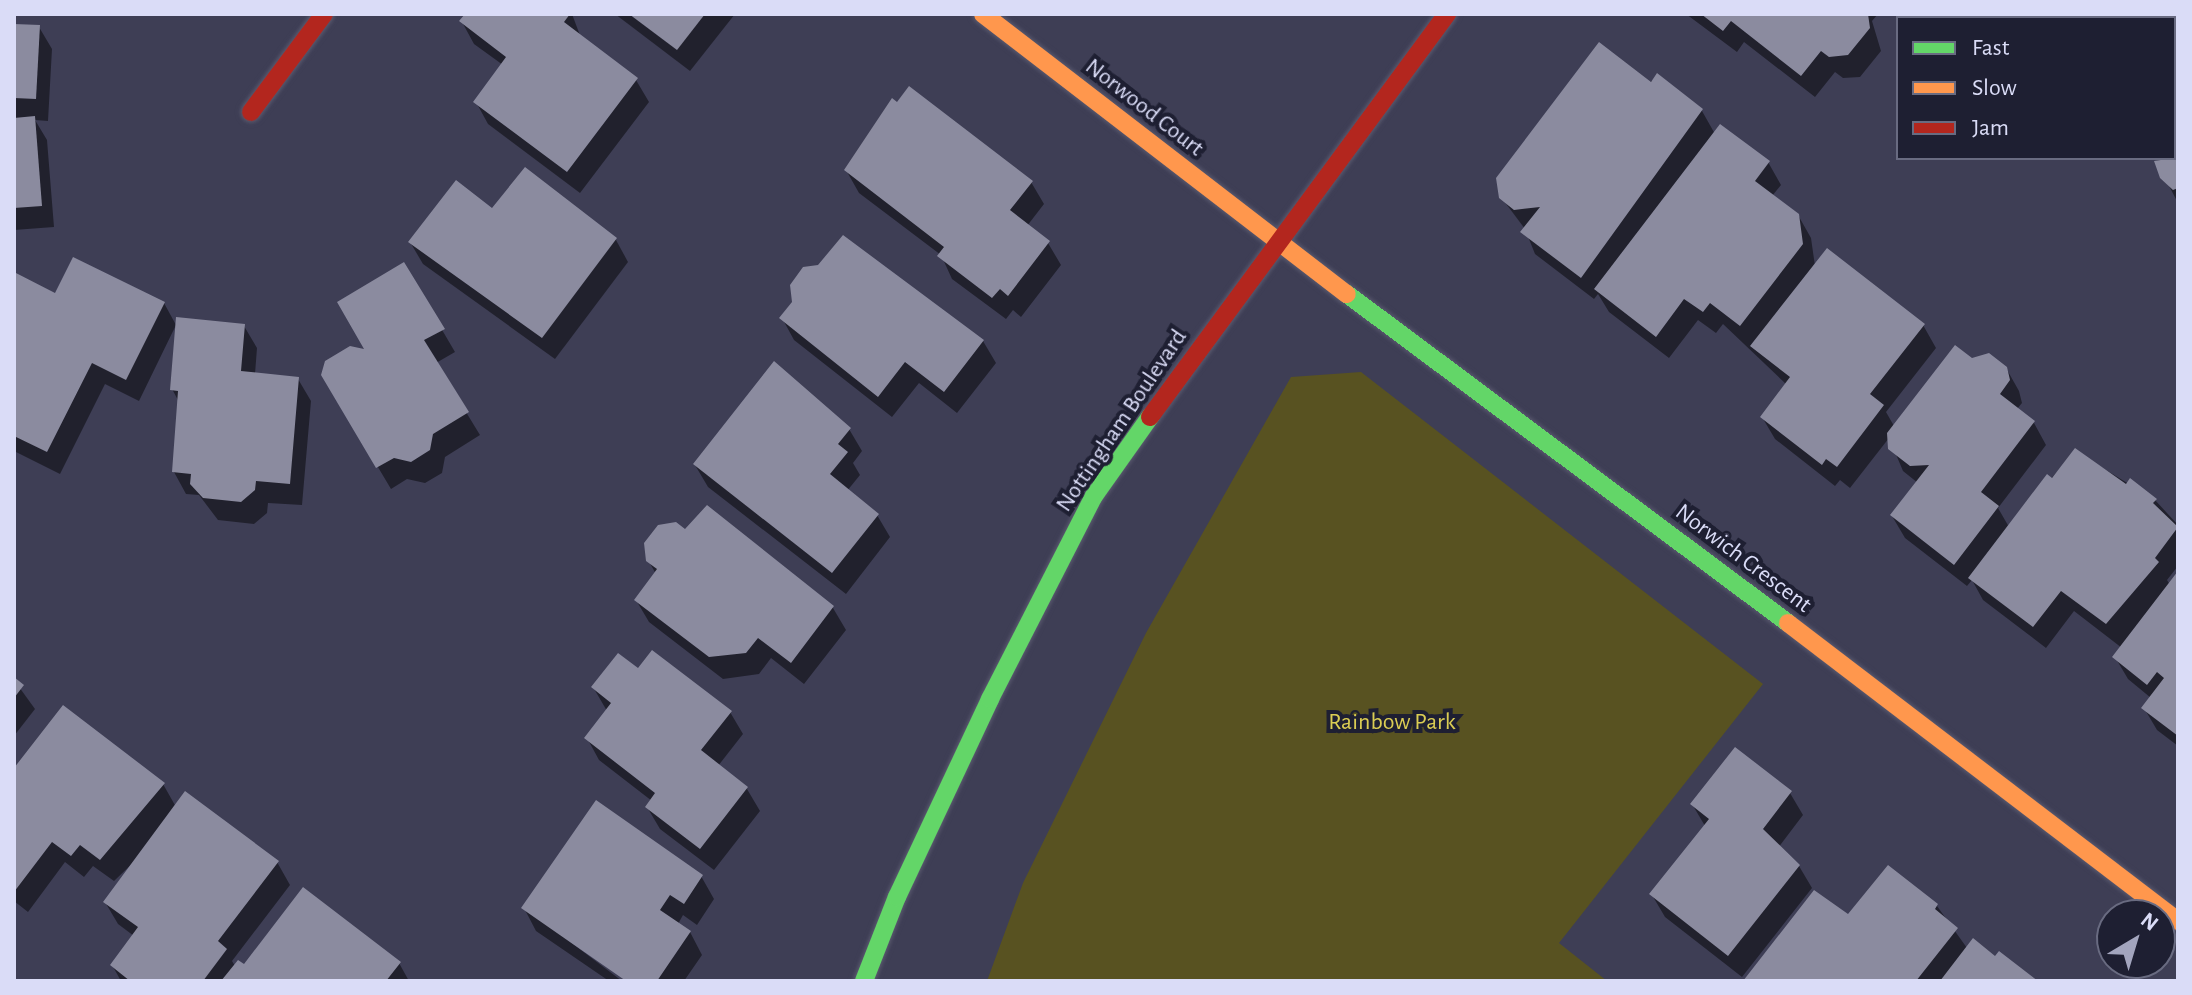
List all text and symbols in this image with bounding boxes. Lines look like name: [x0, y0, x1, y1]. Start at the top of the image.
legend: [1896, 16, 2176, 160]
text: Fast: [1972, 36, 2009, 60]
street label: Norwood Court: [1079, 53, 1209, 163]
text: Slow: [1972, 76, 2017, 100]
text: Jam: [1972, 116, 2009, 140]
street label: Nottingham Boulevard: [1050, 324, 1194, 518]
street label: Norwich Crescent: [1669, 498, 1817, 620]
park label: Rainbow Park: [1328, 709, 1456, 737]
north arrow: [2096, 899, 2176, 979]
text: N: [2137, 908, 2162, 935]

